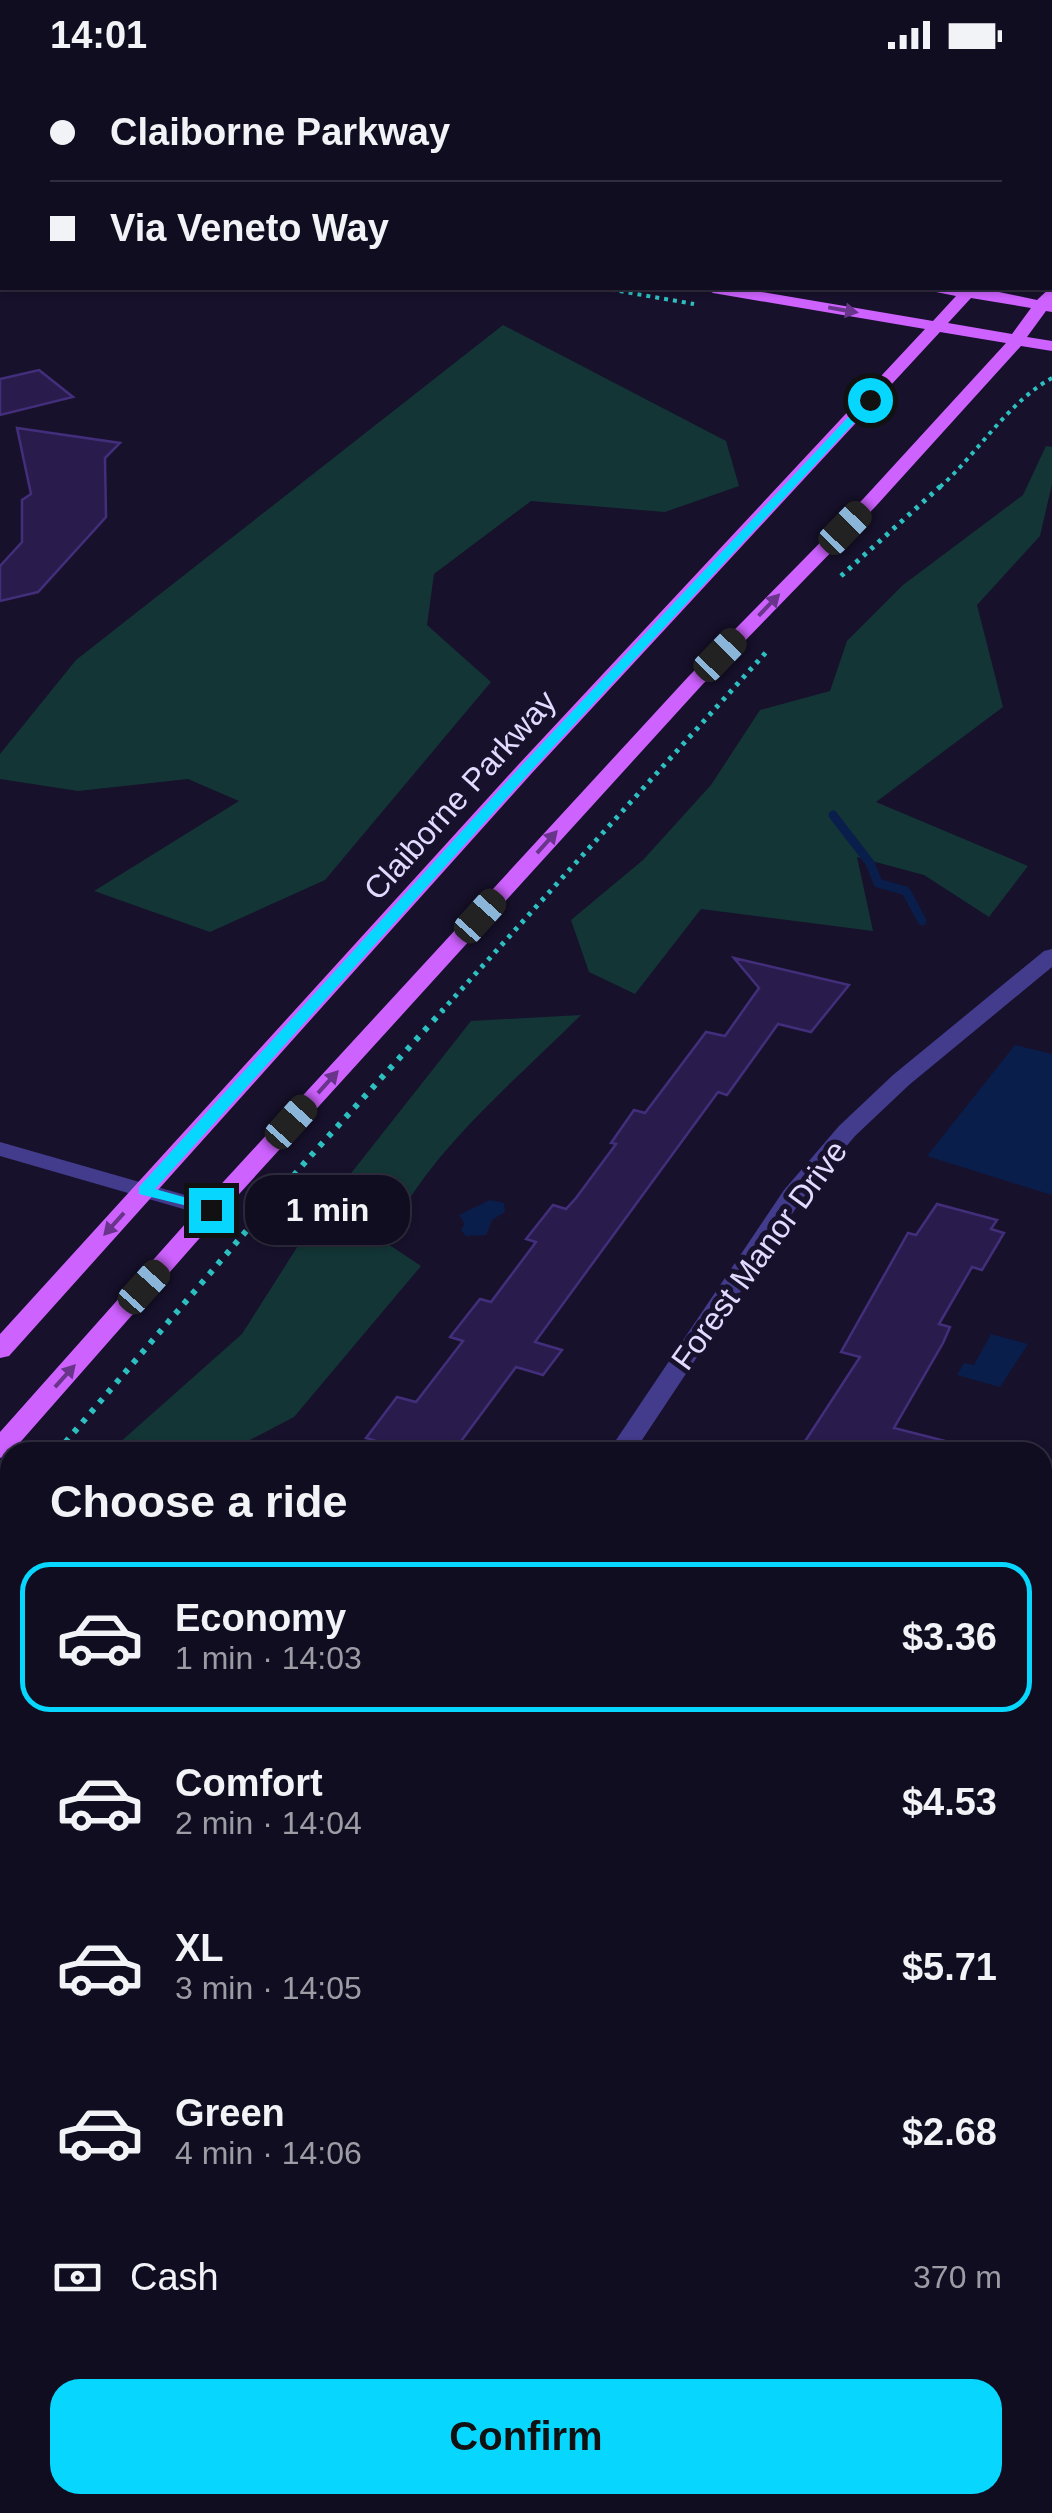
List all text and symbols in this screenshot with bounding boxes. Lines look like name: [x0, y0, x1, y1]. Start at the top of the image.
text: 14:01: [50, 14, 147, 56]
text: Claiborne Parkway: [110, 111, 450, 153]
text: Via Veneto Way: [110, 207, 389, 249]
one-way arrow: [828, 303, 860, 318]
route start: [848, 378, 893, 423]
car: [813, 496, 877, 560]
one-way arrow: [757, 593, 780, 617]
car: [688, 623, 752, 687]
street label: Claiborne Parkway: [357, 683, 563, 907]
one-way arrow: [535, 830, 558, 854]
car: [449, 884, 511, 948]
one-way arrow: [316, 1070, 338, 1095]
car: [260, 1090, 322, 1154]
street label: Forest Manor Drive: [664, 1134, 854, 1376]
callout: 1 min: [246, 1175, 411, 1245]
route end: [189, 1188, 234, 1233]
text: 1 min: [286, 1192, 369, 1228]
one-way arrow: [103, 1212, 126, 1236]
car: [113, 1255, 175, 1319]
one-way arrow: [53, 1364, 75, 1389]
text: Choose a ride: [50, 1476, 348, 1527]
icon: car: [55, 1592, 145, 1682]
text: Economy: [175, 1597, 346, 1639]
text: $3.36: [902, 1616, 997, 1658]
text: 1 min · 14:03: [175, 1640, 362, 1676]
icon: car: [55, 1757, 145, 1847]
text: Comfort: [175, 1762, 323, 1804]
text: $4.53: [902, 1781, 997, 1823]
text: 2 min · 14:04: [175, 1805, 362, 1841]
icon: car: [55, 1922, 145, 2012]
text: XL: [175, 1927, 224, 1969]
text: $5.71: [902, 1946, 997, 1988]
text: 3 min · 14:05: [175, 1970, 362, 2006]
icon: car: [55, 2087, 145, 2177]
text: Green: [175, 2092, 285, 2134]
text: $2.68: [902, 2111, 997, 2153]
text: 4 min · 14:06: [175, 2135, 362, 2171]
icon: cash: [50, 2250, 105, 2305]
text: Cash: [130, 2256, 219, 2298]
text: 370 m: [913, 2259, 1002, 2295]
button: Confirm: [50, 2379, 1002, 2494]

